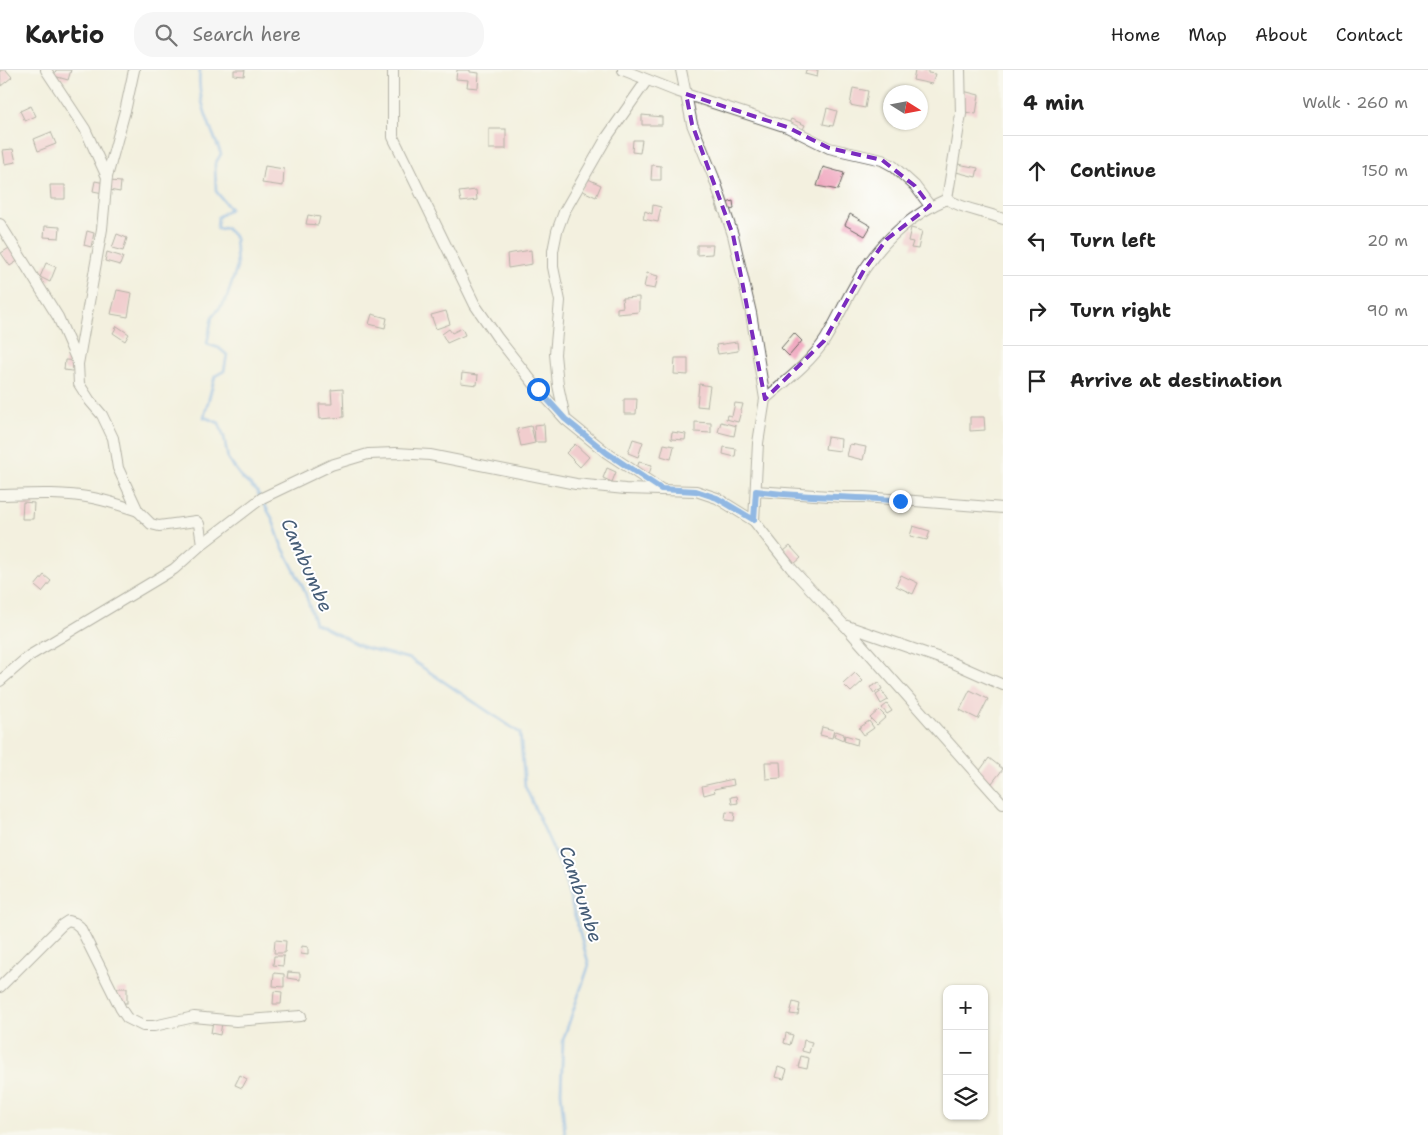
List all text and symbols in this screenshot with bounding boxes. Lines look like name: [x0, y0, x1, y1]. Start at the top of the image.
search box: [134, 12, 484, 57]
text: Kartio: [25, 19, 104, 51]
icon: search: [152, 21, 180, 49]
text: Search here: [192, 22, 301, 47]
text: Home: [1111, 23, 1160, 47]
text: Map: [1188, 23, 1227, 47]
text: About: [1255, 23, 1308, 47]
text: Contact: [1336, 23, 1403, 47]
north arrow: [883, 85, 928, 130]
text: 4 min: [1023, 89, 1084, 117]
text: Walk · 260 m: [1302, 92, 1408, 113]
icon: ahead: [1023, 157, 1051, 185]
text: Continue: [1070, 158, 1156, 183]
text: 150 m: [1361, 160, 1408, 181]
icon: left: [1023, 227, 1051, 255]
text: Turn left: [1070, 228, 1156, 253]
text: 20 m: [1367, 230, 1408, 251]
icon: right: [1023, 297, 1051, 325]
text: Turn right: [1070, 298, 1171, 323]
text: 90 m: [1367, 300, 1408, 321]
icon: arrive: [1023, 367, 1051, 395]
text: Arrive at destination: [1070, 368, 1282, 393]
route start: [527, 378, 550, 401]
route end: [889, 490, 912, 513]
water label: Cambumbe: [275, 514, 339, 616]
water label: Cambumbe: [554, 842, 608, 946]
map controls: [943, 985, 988, 1120]
button: +: [943, 985, 988, 1030]
button: −: [943, 1030, 988, 1075]
button: layers: [943, 1075, 988, 1120]

